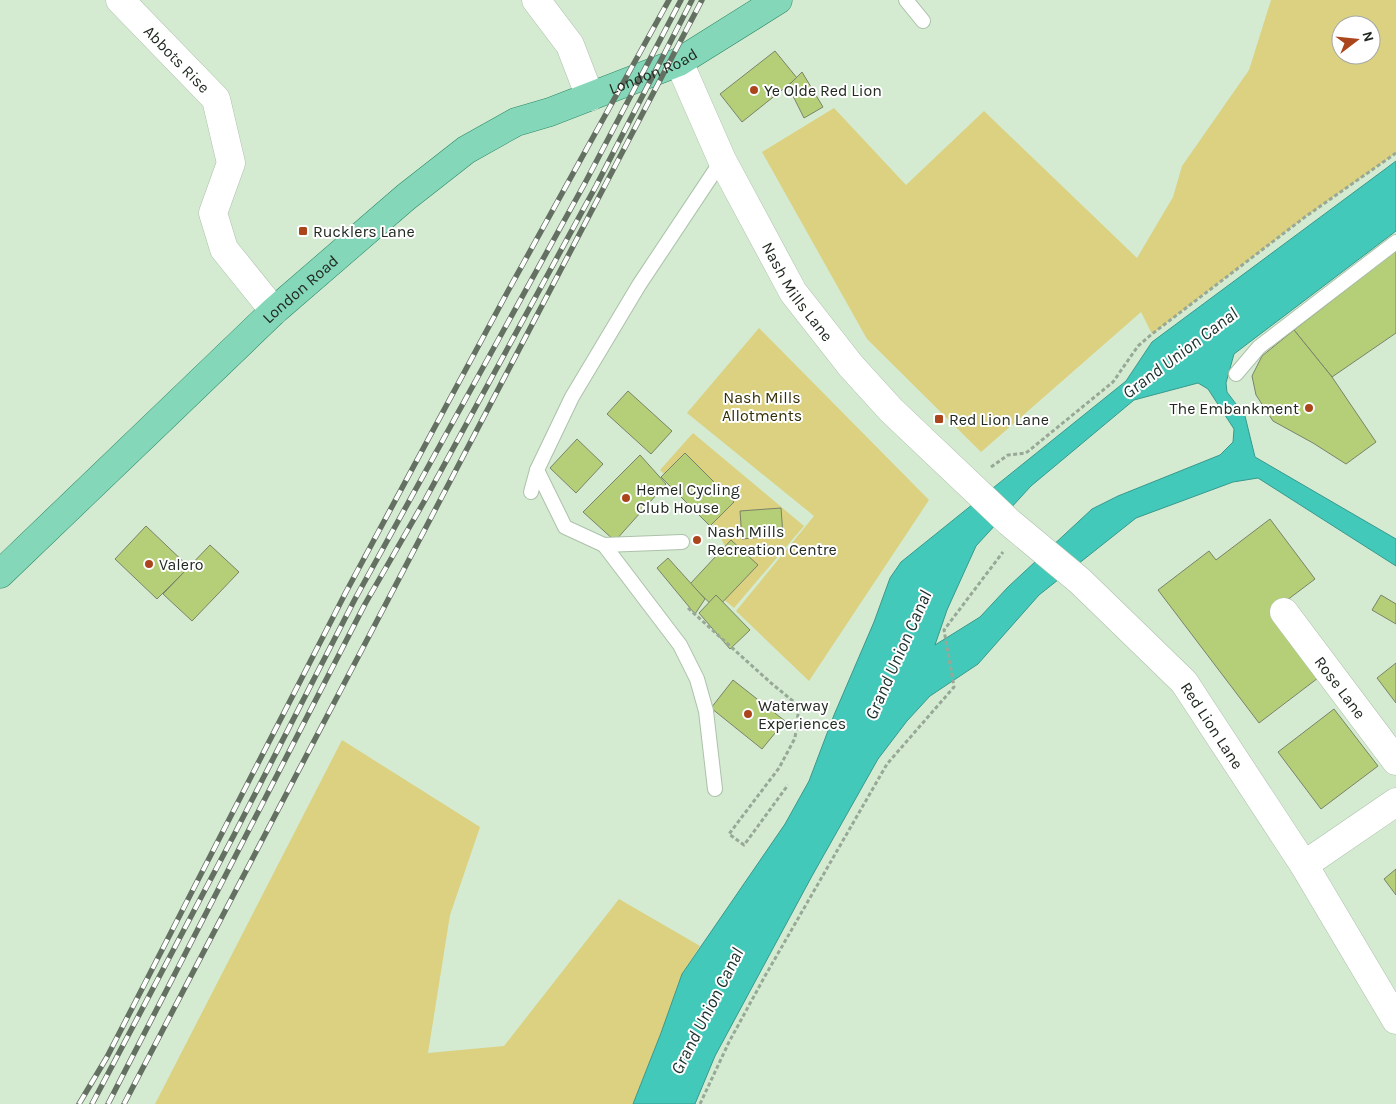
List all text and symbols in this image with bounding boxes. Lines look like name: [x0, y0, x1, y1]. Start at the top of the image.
north arrow: [1331, 15, 1381, 65]
street label: Abbots Rise: [140, 22, 214, 97]
text: N: [1358, 29, 1378, 44]
street label: London Road: [606, 44, 701, 98]
place label: Ye Olde Red Lion: [764, 81, 882, 100]
marker: Ye Olde Red Lion: [748, 84, 760, 96]
place label: Rucklers Lane: [313, 222, 415, 241]
marker: Rucklers Lane: [297, 225, 309, 237]
street label: Nash Mills Lane: [758, 239, 837, 345]
street label: London Road: [258, 251, 342, 327]
water label: Grand Union Canal: [1118, 302, 1243, 404]
park label: Nash Mills Allotments: [722, 388, 802, 425]
place label: The Embankment: [1170, 399, 1299, 418]
marker: The Embankment: [1303, 402, 1315, 414]
place label: Red Lion Lane: [949, 410, 1049, 429]
marker: Red Lion Lane: [933, 413, 945, 425]
place label: Hemel Cycling Club House: [636, 480, 740, 517]
marker: Hemel Cycling Club House: [620, 492, 632, 504]
place label: Nash Mills Recreation Centre: [707, 522, 837, 559]
marker: Nash Mills Recreation Centre: [691, 534, 703, 546]
place label: Valero: [159, 555, 204, 574]
marker: Valero: [143, 558, 155, 570]
water label: Grand Union Canal: [860, 587, 937, 723]
street label: Rose Lane: [1310, 652, 1370, 722]
street label: Red Lion Lane: [1177, 678, 1247, 772]
place label: Waterway Experiences: [758, 696, 846, 733]
marker: Waterway Experiences: [742, 708, 754, 720]
water label: Grand Union Canal: [666, 944, 749, 1078]

